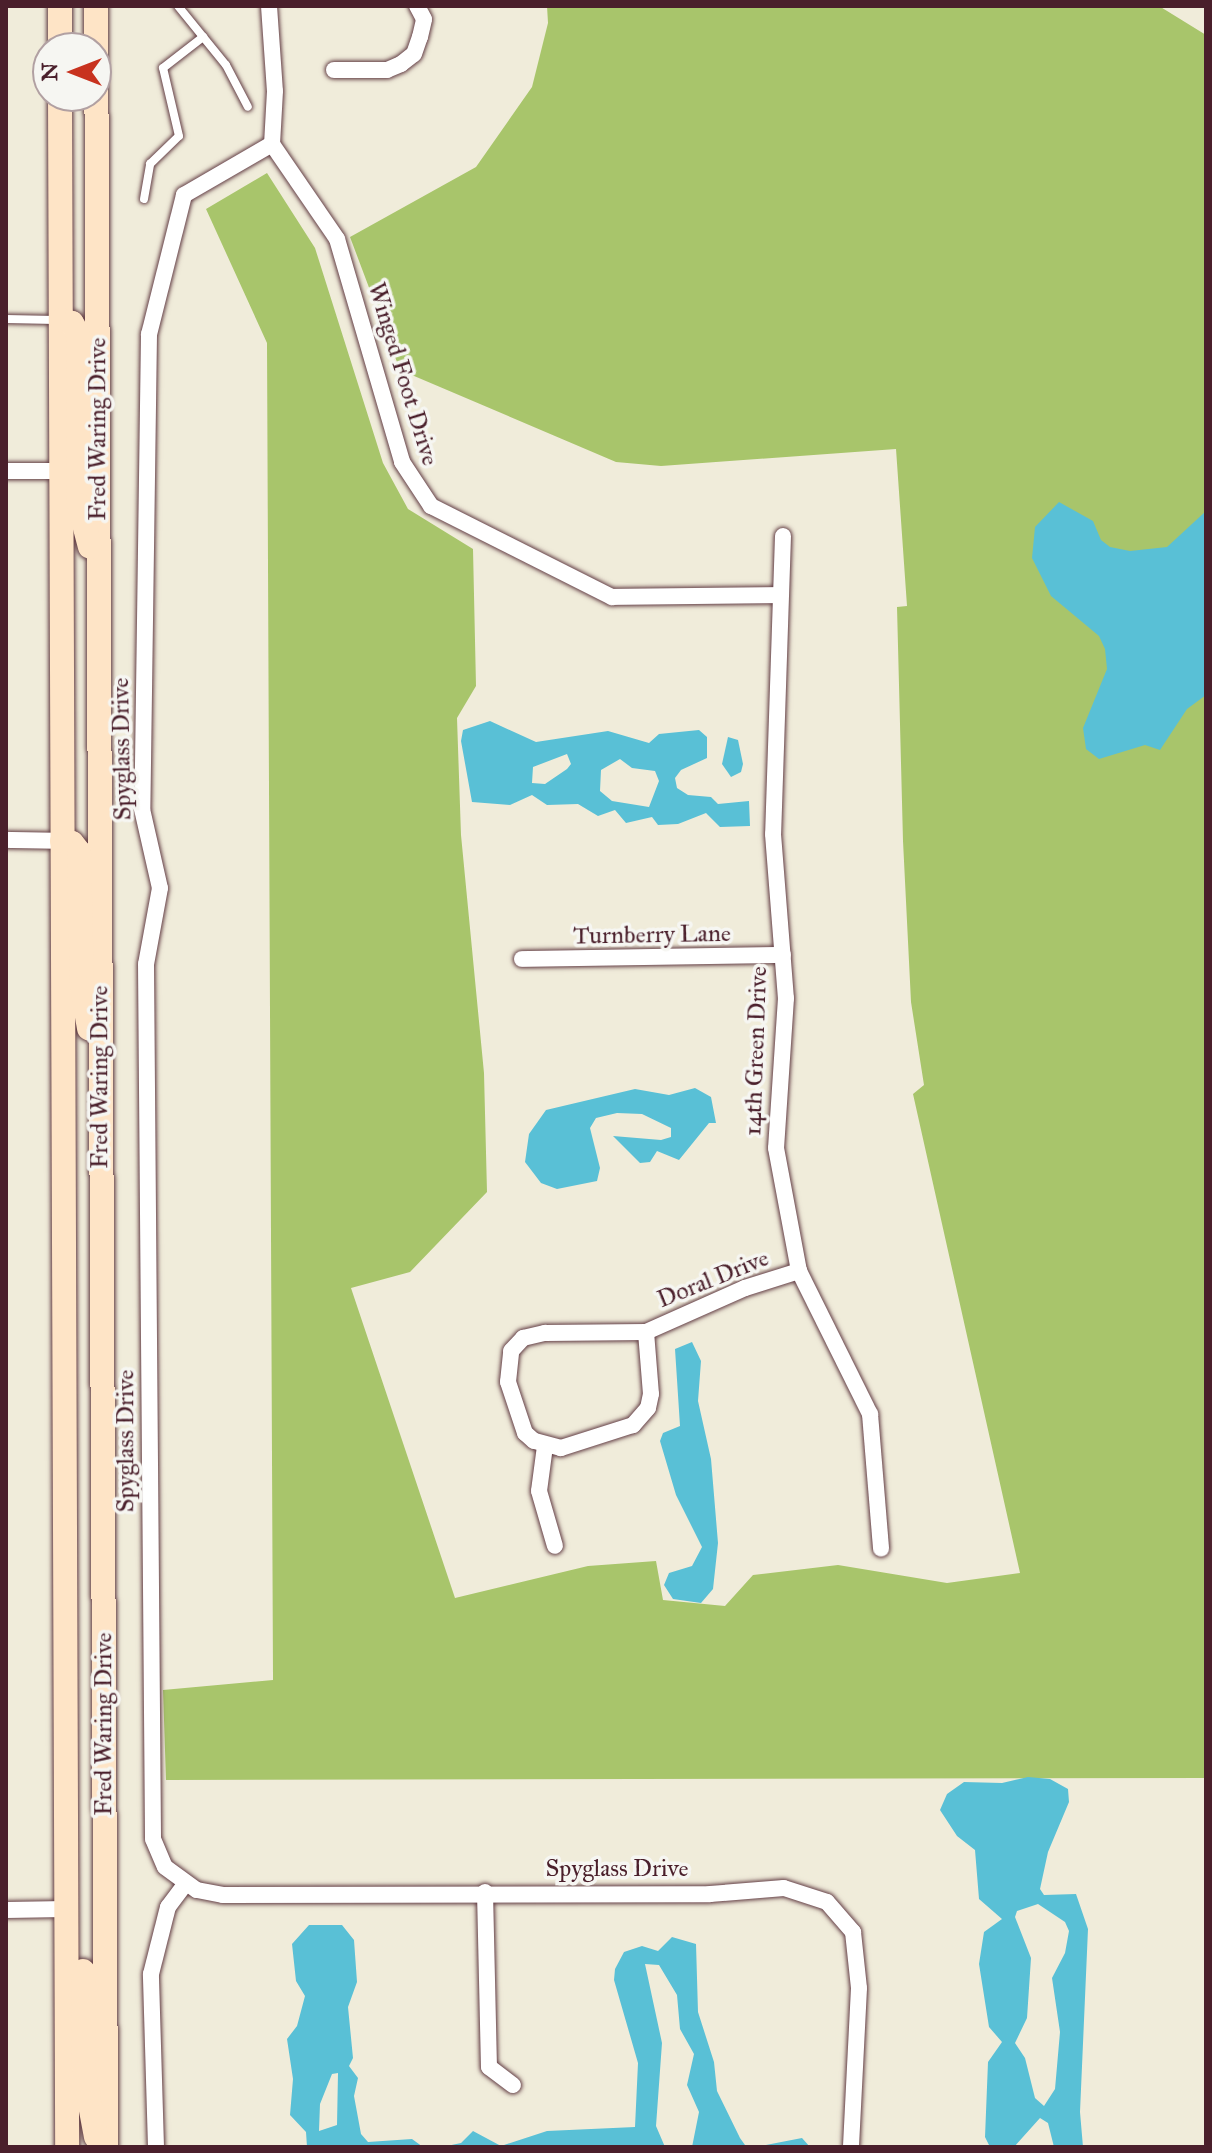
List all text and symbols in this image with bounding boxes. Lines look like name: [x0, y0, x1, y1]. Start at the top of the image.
north arrow: [32, 32, 112, 112]
text: N: [36, 63, 63, 81]
street label: Winged Foot Drive: [362, 279, 444, 469]
street label: Fred Waring Drive: [84, 337, 112, 521]
street label: Spyglass Drive: [106, 677, 138, 821]
street label: Turnberry Lane: [573, 919, 731, 951]
street label: 14th Green Drive: [739, 966, 773, 1136]
street label: Fred Waring Drive: [86, 985, 114, 1169]
street label: Doral Drive: [653, 1244, 773, 1314]
street label: Spyglass Drive: [112, 1370, 140, 1512]
street label: Fred Waring Drive: [90, 1632, 118, 1816]
street label: Spyglass Drive: [546, 1855, 688, 1883]

